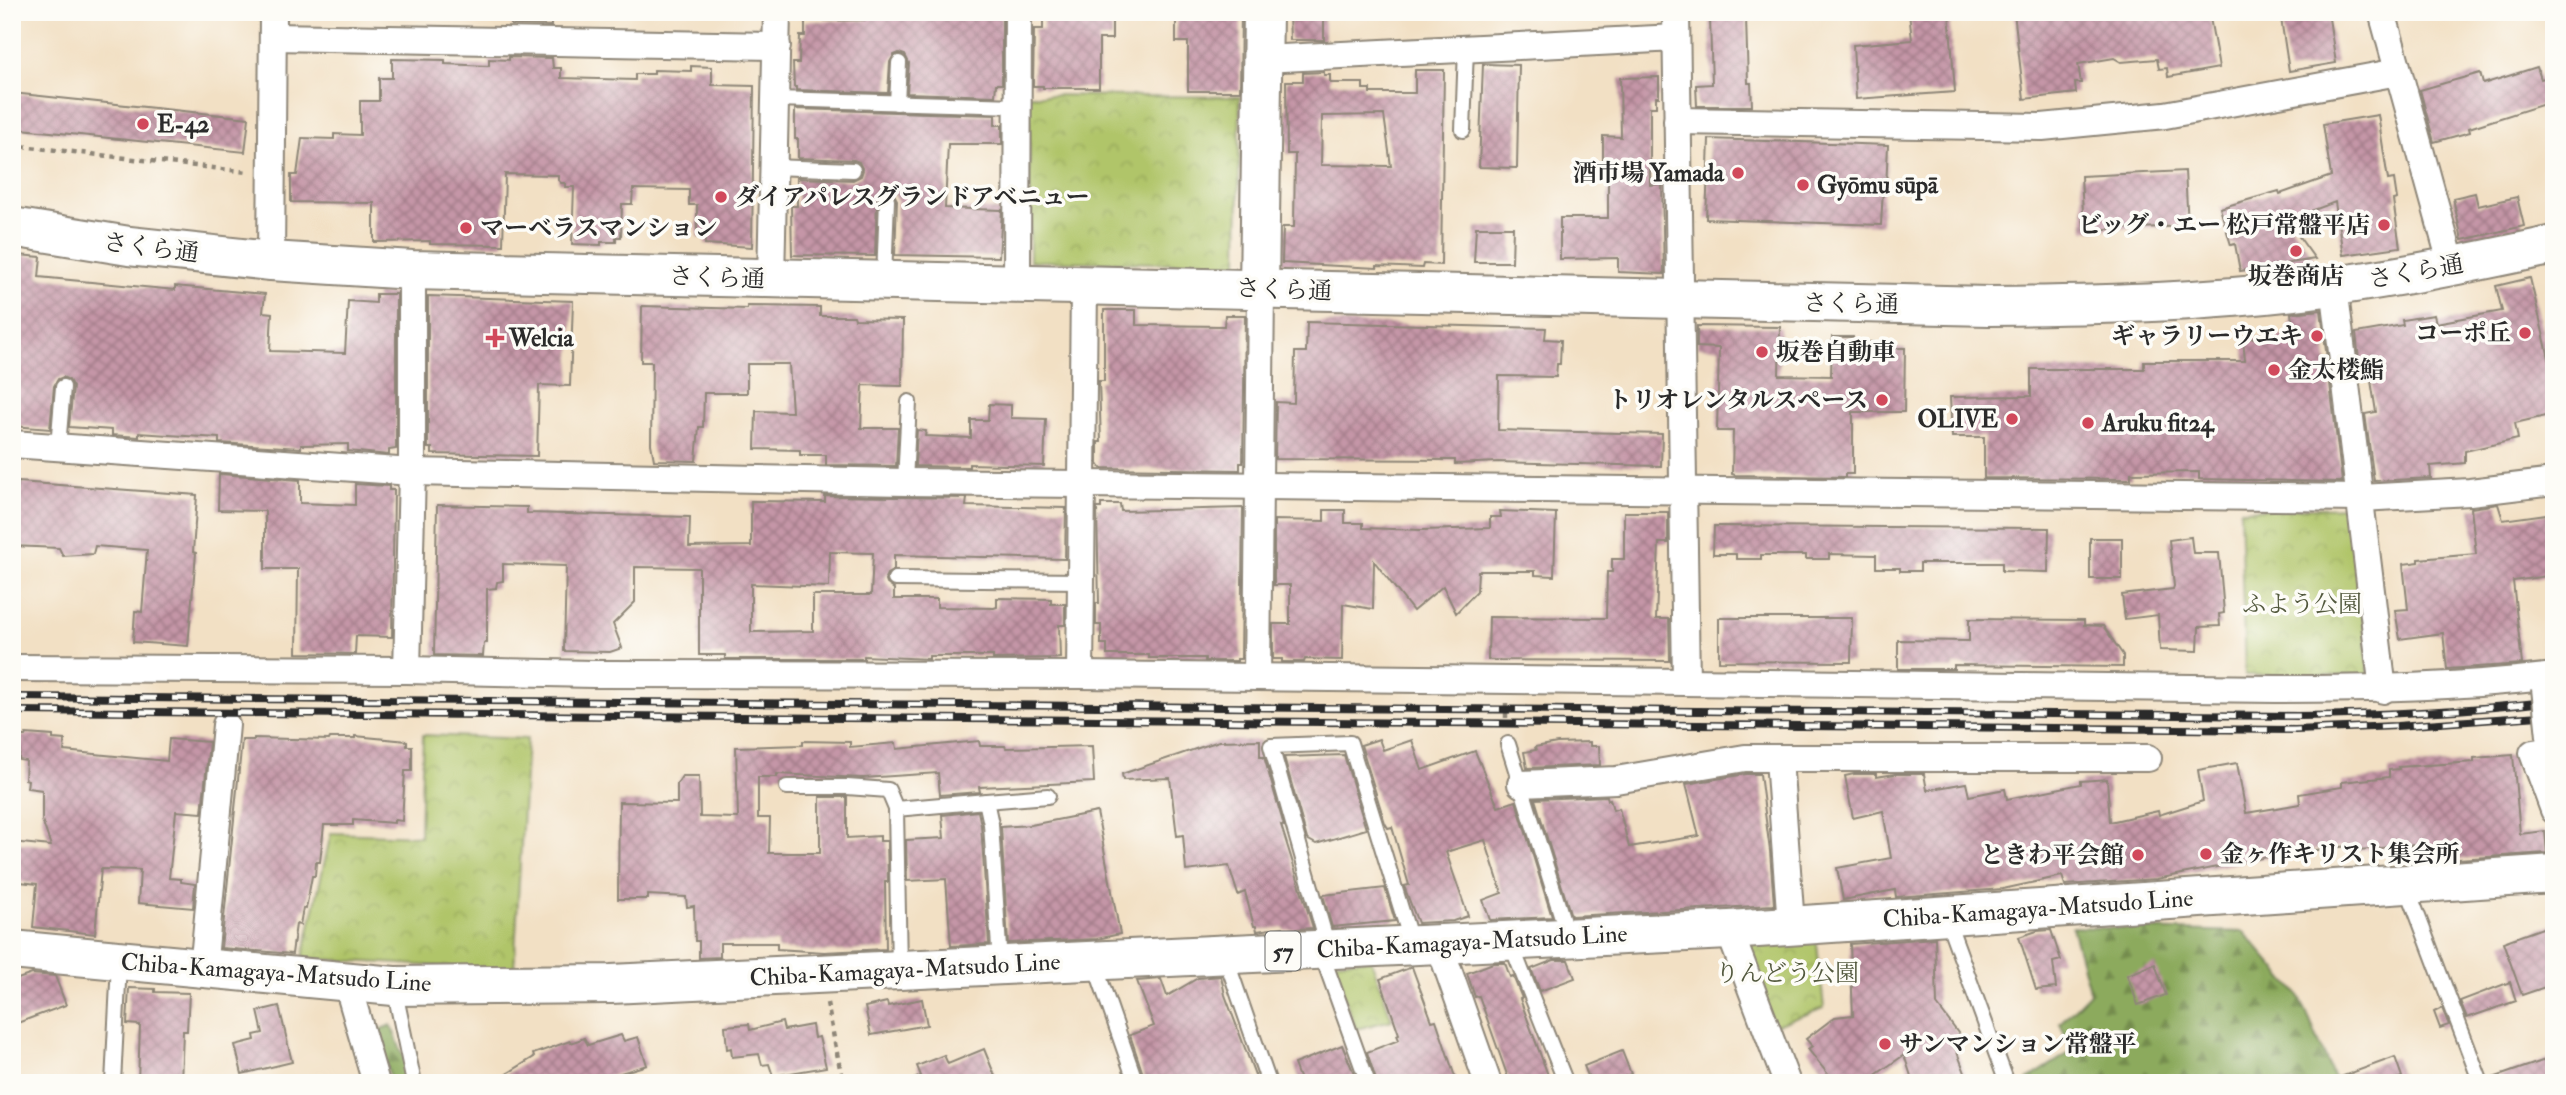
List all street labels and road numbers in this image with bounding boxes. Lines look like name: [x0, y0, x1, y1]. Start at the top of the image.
street label: さくら通: [101, 227, 201, 269]
street label: さくら通: [2366, 248, 2466, 296]
street label: さくら通: [668, 261, 766, 295]
street label: さくら通: [1235, 273, 1333, 307]
street label: さくら通: [1803, 288, 1899, 320]
street label: Chiba-Kamagaya-Matsudo Line: [1882, 883, 2194, 935]
street label: Chiba-Kamagaya-Matsudo Line: [1316, 918, 1628, 966]
road number: 57: [1266, 932, 1300, 970]
street label: Chiba-Kamagaya-Matsudo Line: [749, 946, 1061, 994]
street label: Chiba-Kamagaya-Matsudo Line: [120, 947, 432, 999]

